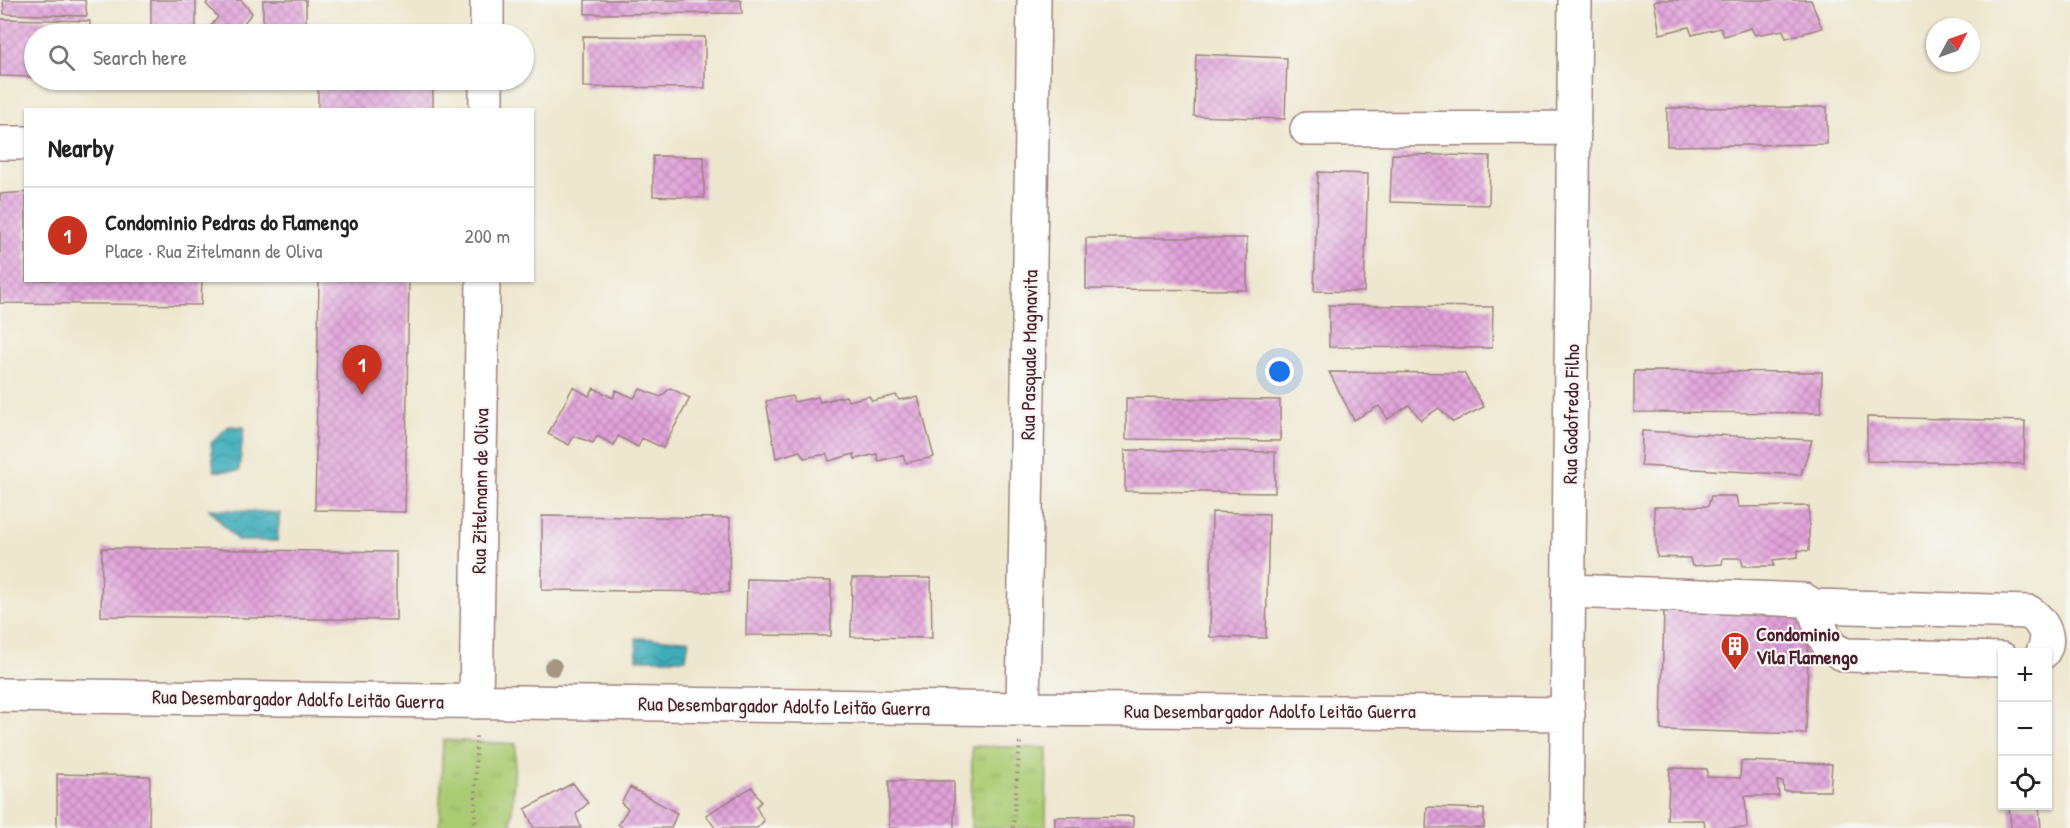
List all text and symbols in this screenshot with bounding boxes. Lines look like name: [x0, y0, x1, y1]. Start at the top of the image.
north arrow: [1926, 18, 1980, 72]
search box: [24, 24, 534, 90]
icon: search: [45, 41, 78, 74]
text: Search here: [93, 42, 187, 72]
text: Nearby: [48, 130, 114, 165]
text: Condominio Pedras do Flamengo: [105, 207, 358, 237]
text: 1: [64, 222, 71, 249]
text: 200 m: [465, 222, 510, 249]
text: Place · Rua Zitelmann de Oliva: [105, 237, 322, 264]
street label: Rua Pasquale Magnavita: [1014, 269, 1043, 440]
street label: Rua Godofredo Filho: [1556, 344, 1585, 484]
pin: 1: [342, 346, 382, 395]
your location: [1265, 357, 1294, 386]
street label: Rua Zitelmann de Oliva: [465, 408, 494, 574]
place label: Condominio Vila Flamengo: [1756, 620, 1858, 671]
building icon: Condominio Vila Flamengo: [1719, 630, 1751, 672]
map controls: [1998, 648, 2052, 810]
button: +: [1998, 648, 2052, 702]
street label: Rua Desembargador Adolfo Leitão Guerra: [152, 682, 444, 715]
street label: Rua Desembargador Adolfo Leitão Guerra: [638, 689, 930, 722]
street label: Rua Desembargador Adolfo Leitão Guerra: [1124, 697, 1416, 724]
button: −: [1998, 702, 2052, 756]
button: locate: [1998, 756, 2052, 810]

